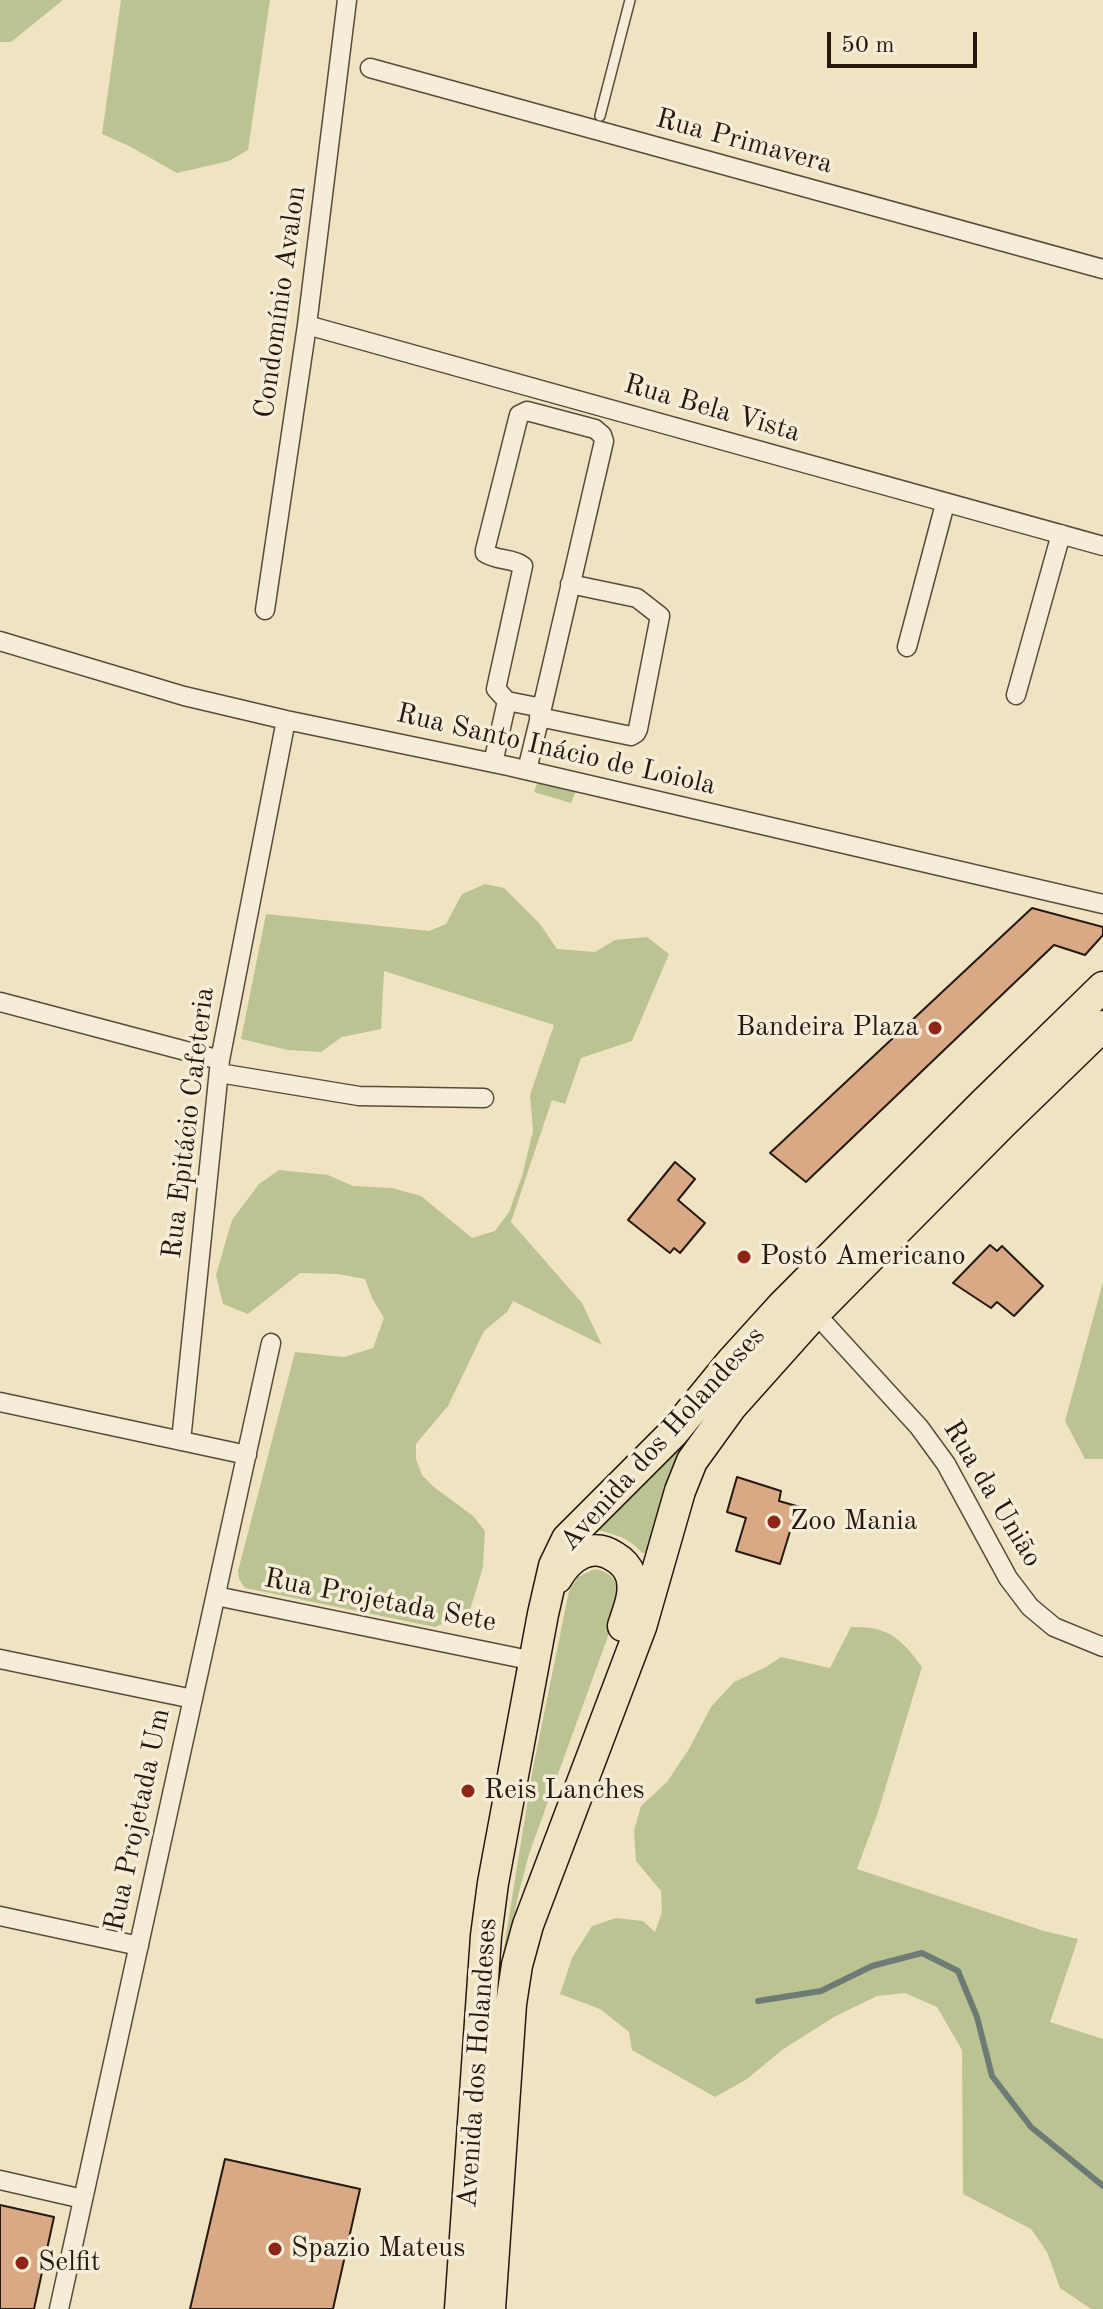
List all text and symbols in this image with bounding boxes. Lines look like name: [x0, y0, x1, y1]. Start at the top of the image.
scale bar: [831, 16, 981, 66]
text: 50 m: [841, 34, 895, 58]
street label: Rua Primavera: [652, 102, 836, 182]
street label: Condomínio Avalon: [248, 184, 314, 420]
street label: Rua Bela Vista: [620, 368, 804, 450]
street label: Rua Santo Inácio de Loiola: [393, 697, 719, 803]
street label: Rua Epitácio Cafeteria: [156, 985, 222, 1261]
place label: Bandeira Plaza: [736, 1011, 919, 1045]
marker: Bandeira Plaza: [926, 1019, 944, 1037]
place label: Posto Americano: [760, 1240, 966, 1274]
marker: Posto Americano: [735, 1248, 753, 1266]
street label: Avenida dos Holandeses: [553, 1320, 773, 1558]
street label: Rua da União: [935, 1415, 1049, 1573]
place label: Zoo Mania: [790, 1505, 918, 1539]
marker: Zoo Mania: [765, 1513, 783, 1531]
street label: Rua Projetada Sete: [261, 1562, 499, 1640]
street label: Rua Projetada Um: [98, 1706, 178, 1934]
place label: Reis Lanches: [484, 1774, 645, 1808]
marker: Reis Lanches: [459, 1782, 477, 1800]
street label: Avenida dos Holandeses: [451, 1917, 505, 2209]
place label: Spazio Mateus: [291, 2232, 465, 2266]
marker: Spazio Mateus: [266, 2240, 284, 2258]
place label: Selfit: [38, 2246, 100, 2280]
marker: Selfit: [13, 2254, 31, 2272]

